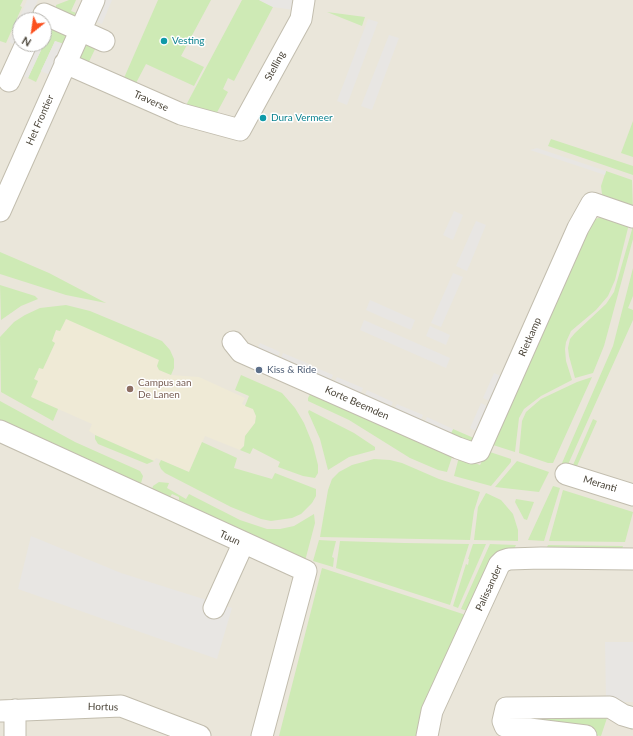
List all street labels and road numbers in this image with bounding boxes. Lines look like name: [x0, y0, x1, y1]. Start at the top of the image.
street label: Stelling: [262, 49, 288, 83]
street label: Traverse: [132, 88, 170, 114]
street label: Het Frontier: [24, 93, 56, 147]
street label: Rietkamp: [516, 316, 544, 358]
street label: Korte Beemden: [323, 384, 391, 422]
street label: Meranti: [582, 473, 618, 495]
street label: Tuun: [218, 528, 242, 548]
street label: Palissander: [473, 563, 505, 613]
street label: Hortus: [88, 701, 118, 713]

